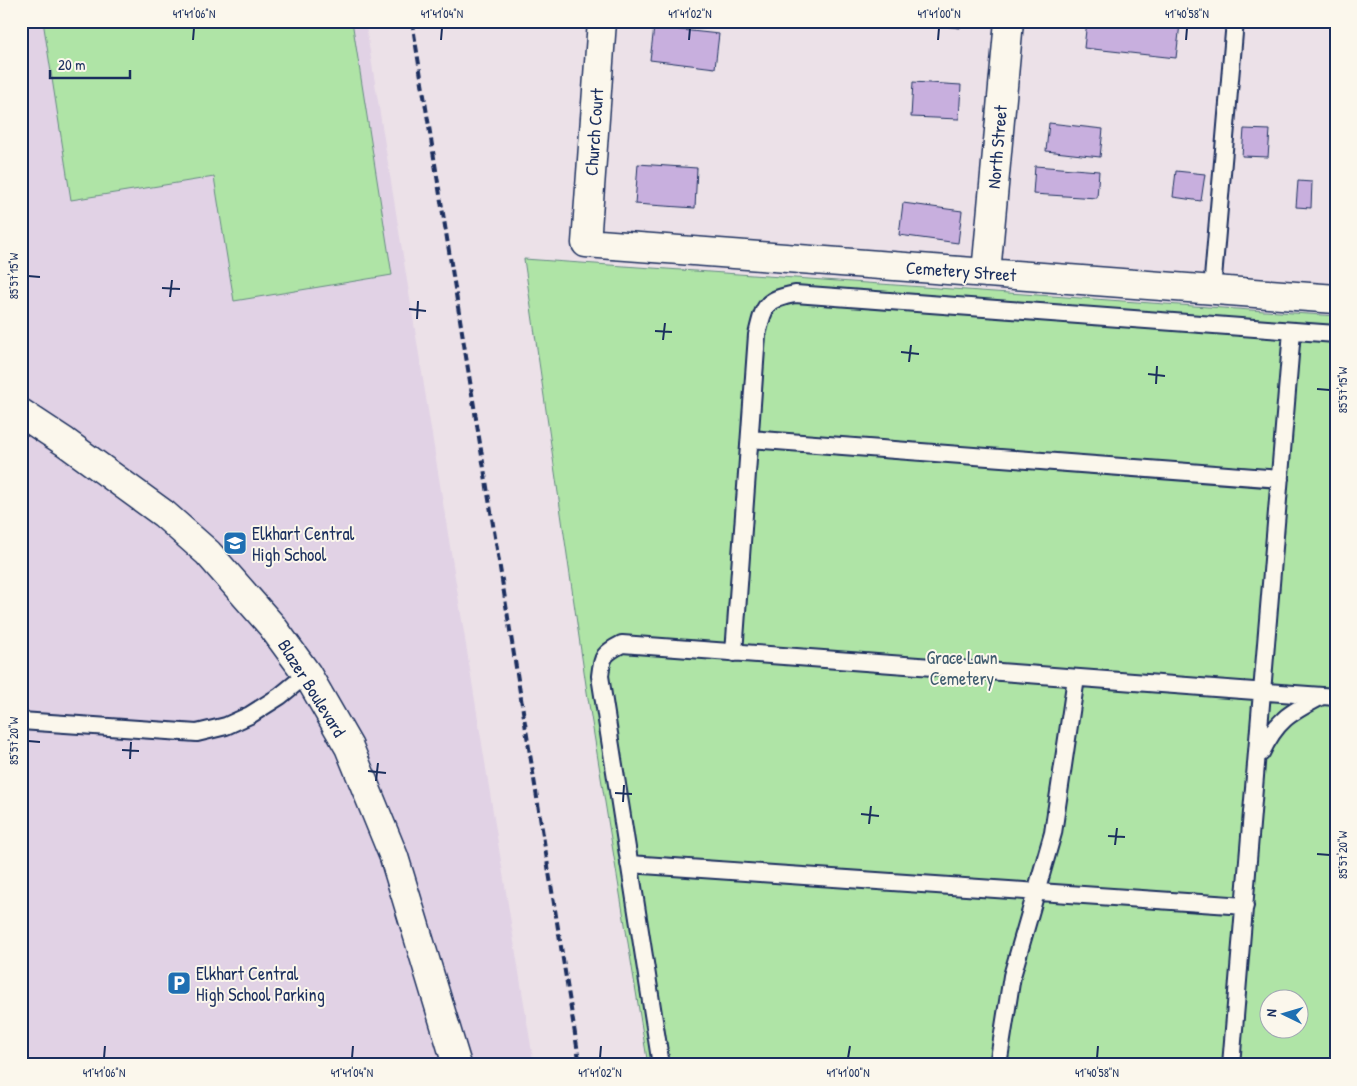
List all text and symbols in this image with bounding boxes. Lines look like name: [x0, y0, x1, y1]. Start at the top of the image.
text: 41°41'06"N: [173, 5, 215, 22]
text: 41°41'04"N: [421, 5, 463, 22]
text: 41°41'02"N: [668, 5, 712, 22]
text: 41°41'00"N: [917, 5, 961, 22]
text: 41°40'58"N: [1165, 5, 1209, 22]
scale bar: [50, 48, 130, 80]
text: 20 m: [58, 54, 85, 75]
street label: Church Court: [578, 87, 610, 177]
street label: North Street: [981, 103, 1013, 190]
text: 85°57'15"W: [5, 252, 22, 299]
street label: Cemetery Street: [905, 255, 1018, 287]
text: 85°57'15"W: [1334, 366, 1351, 413]
place label: Elkhart Central High School: [252, 521, 354, 567]
school or university icon: Elkhart Central High School: [222, 530, 248, 556]
street label: Blazer Boulevard: [272, 634, 352, 742]
park label: Grace Lawn Cemetery: [926, 645, 998, 691]
text: 85°57'20"W: [5, 716, 22, 765]
text: 85°57'20"W: [1334, 830, 1351, 879]
place label: Elkhart Central High School Parking: [196, 961, 325, 1007]
parking icon: Elkhart Central High School Parking: [166, 970, 192, 996]
north arrow: [1260, 988, 1310, 1038]
text: N: [1261, 1008, 1280, 1017]
text: 41°41'06"N: [83, 1064, 125, 1081]
text: 41°41'04"N: [331, 1064, 373, 1081]
text: 41°41'02"N: [578, 1064, 622, 1081]
text: 41°41'00"N: [826, 1064, 870, 1081]
text: 41°40'58"N: [1075, 1064, 1119, 1081]

